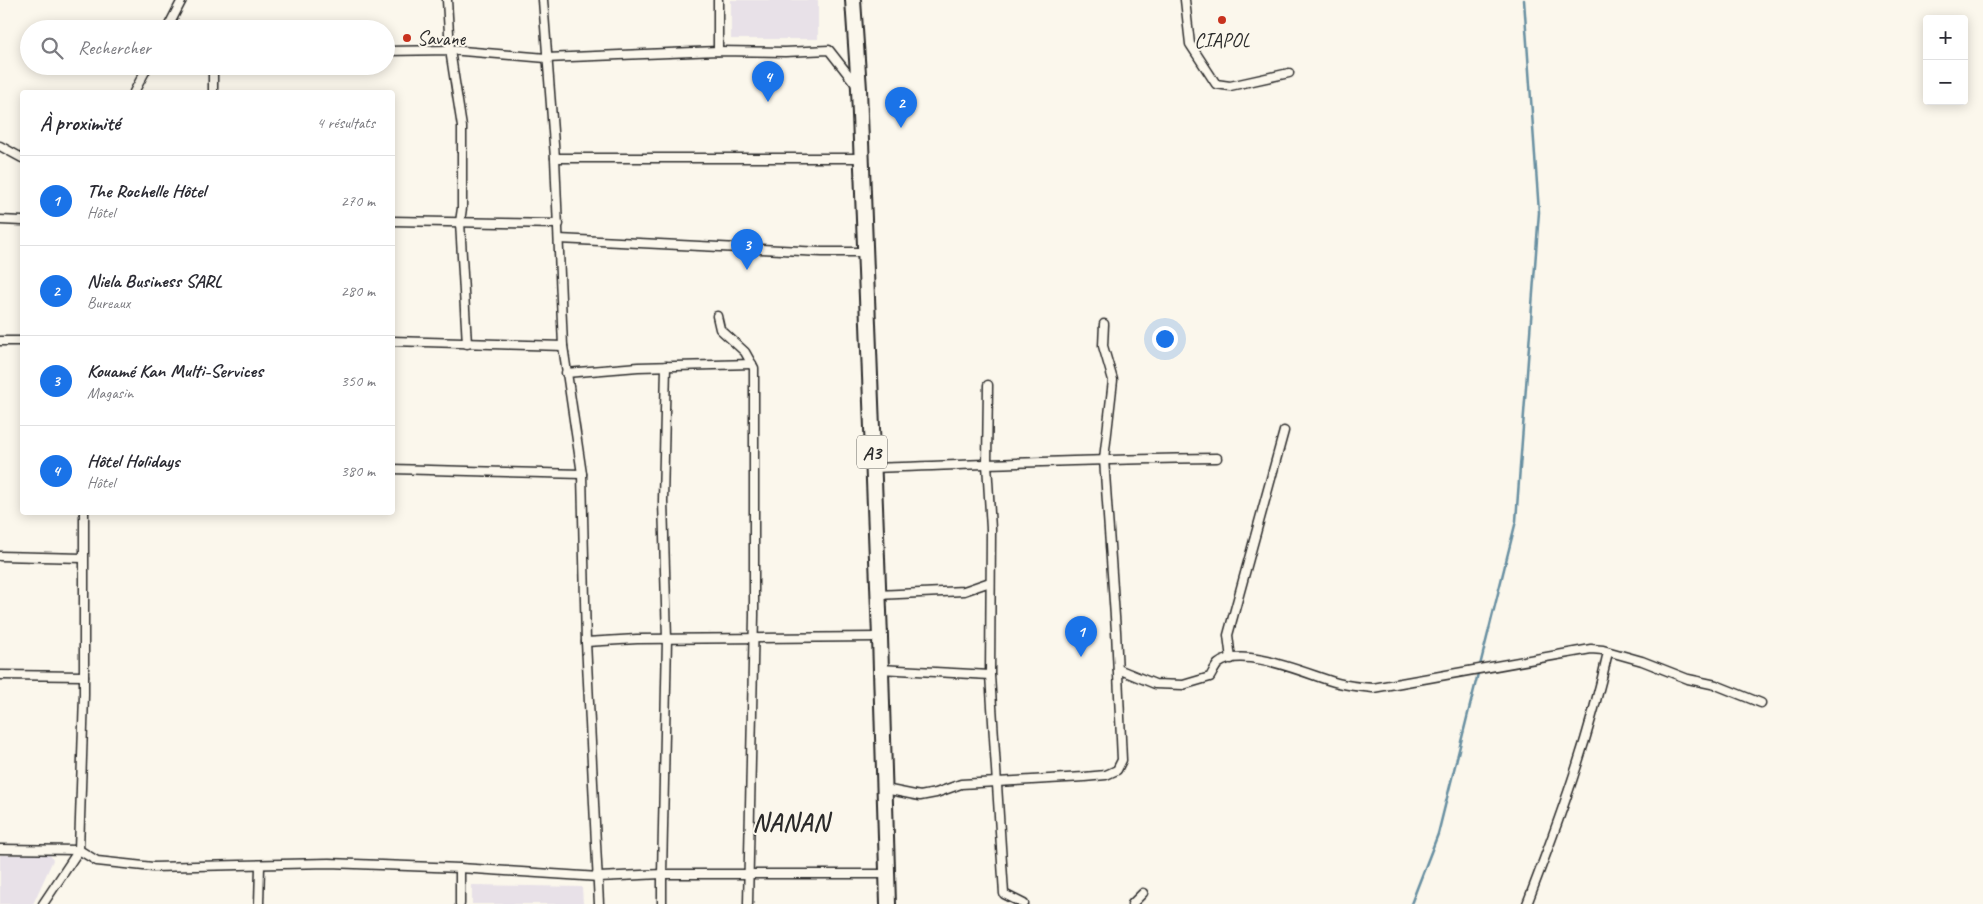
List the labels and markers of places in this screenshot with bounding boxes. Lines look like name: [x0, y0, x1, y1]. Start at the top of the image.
marker: CIAPOL: [1216, 14, 1228, 26]
place label: Savane: [417, 26, 466, 51]
place label: CIAPOL: [1194, 28, 1250, 53]
marker: Savane: [401, 32, 413, 44]
pin: 4: [752, 61, 784, 102]
pin: 2: [885, 87, 917, 128]
pin: 3: [731, 229, 763, 270]
pin: 1: [1065, 616, 1097, 657]

